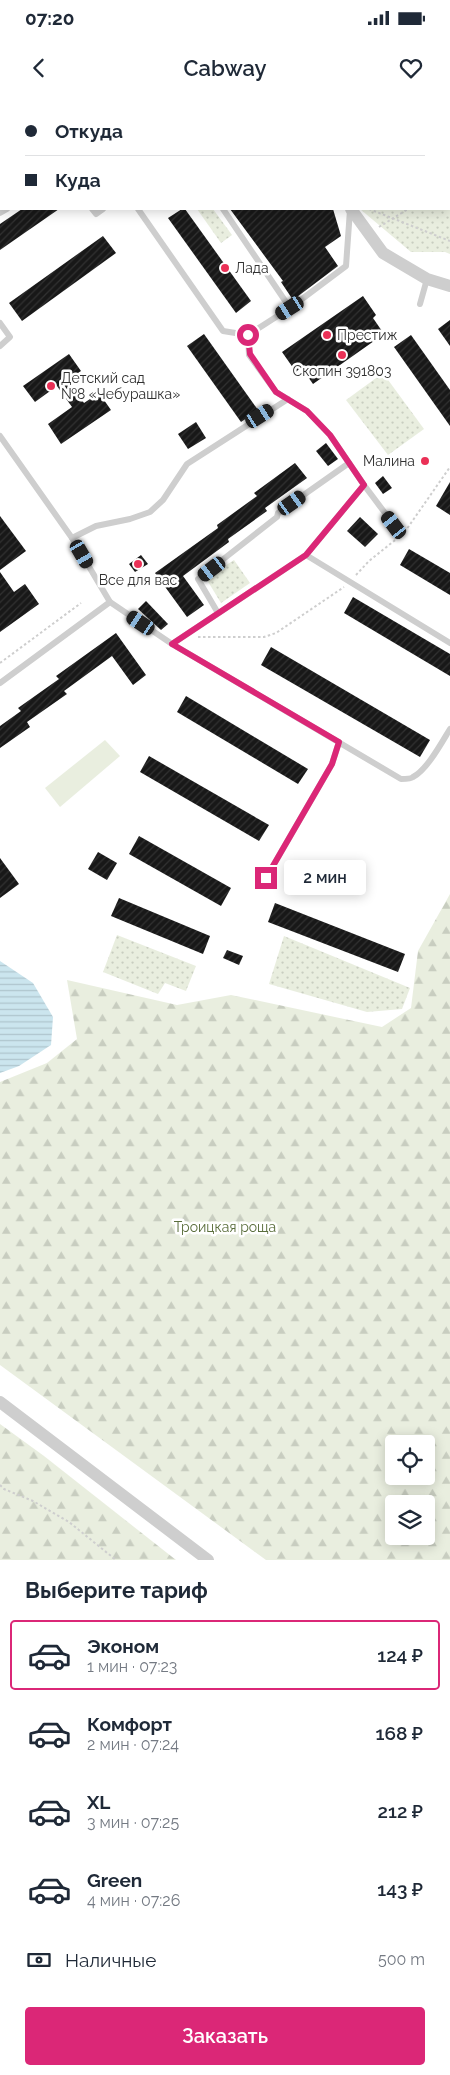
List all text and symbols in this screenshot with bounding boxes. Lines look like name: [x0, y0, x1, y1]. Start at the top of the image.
text: 07:20: [25, 7, 74, 29]
icon: back: [25, 54, 53, 82]
icon: heart: [397, 54, 425, 82]
text: Cabway: [184, 55, 266, 81]
text: Откуда: [55, 120, 123, 142]
text: Куда: [55, 169, 101, 191]
place label: Лада: [235, 260, 269, 276]
marker: Лада: [219, 262, 231, 274]
car: [273, 294, 306, 322]
route start: [237, 324, 259, 346]
place label: Престиж: [337, 327, 398, 343]
marker: Престиж: [321, 329, 333, 341]
marker: Скопин 391803: [336, 349, 348, 361]
place label: Скопин 391803: [293, 363, 391, 379]
place label: Детский сад №8 «Чебурашка»: [61, 370, 180, 402]
marker: Детский сад №8 «Чебурашка»: [45, 380, 57, 392]
car: [243, 402, 276, 430]
place label: Малина: [363, 453, 415, 469]
marker: Малина: [419, 455, 431, 467]
car: [275, 488, 308, 518]
car: [378, 509, 409, 541]
car: [68, 537, 95, 571]
car: [195, 554, 228, 584]
marker: Все для вас: [132, 558, 144, 570]
place label: Все для вас: [99, 572, 178, 588]
car: [124, 608, 157, 638]
callout: 2 мин: [284, 860, 366, 896]
route end: [255, 867, 277, 889]
text: 2 мин: [303, 868, 347, 887]
park label: Троицкая роща: [174, 1219, 276, 1235]
map controls: [385, 1435, 435, 1545]
button: locate: [385, 1435, 435, 1485]
button: layers: [385, 1495, 435, 1545]
text: Выберите тариф: [25, 1577, 208, 1603]
icon: car: [27, 1633, 72, 1678]
text: Эконом: [87, 1635, 159, 1657]
text: 124 ₽: [377, 1644, 423, 1666]
text: 1 мин · 07:23: [87, 1657, 177, 1676]
icon: car: [27, 1711, 72, 1756]
text: Комфорт: [87, 1713, 172, 1735]
text: 168 ₽: [375, 1722, 423, 1744]
text: 2 мин · 07:24: [87, 1735, 179, 1754]
icon: car: [27, 1789, 72, 1834]
text: XL: [87, 1791, 110, 1813]
text: 212 ₽: [378, 1800, 423, 1822]
text: 3 мин · 07:25: [87, 1813, 179, 1832]
icon: car: [27, 1867, 72, 1912]
text: Green: [87, 1869, 142, 1891]
text: 143 ₽: [377, 1878, 423, 1900]
text: 4 мин · 07:26: [87, 1891, 180, 1910]
icon: cash: [25, 1946, 53, 1974]
text: Наличные: [65, 1949, 156, 1971]
text: 500 m: [378, 1950, 425, 1969]
button: Заказать: [25, 2007, 425, 2065]

